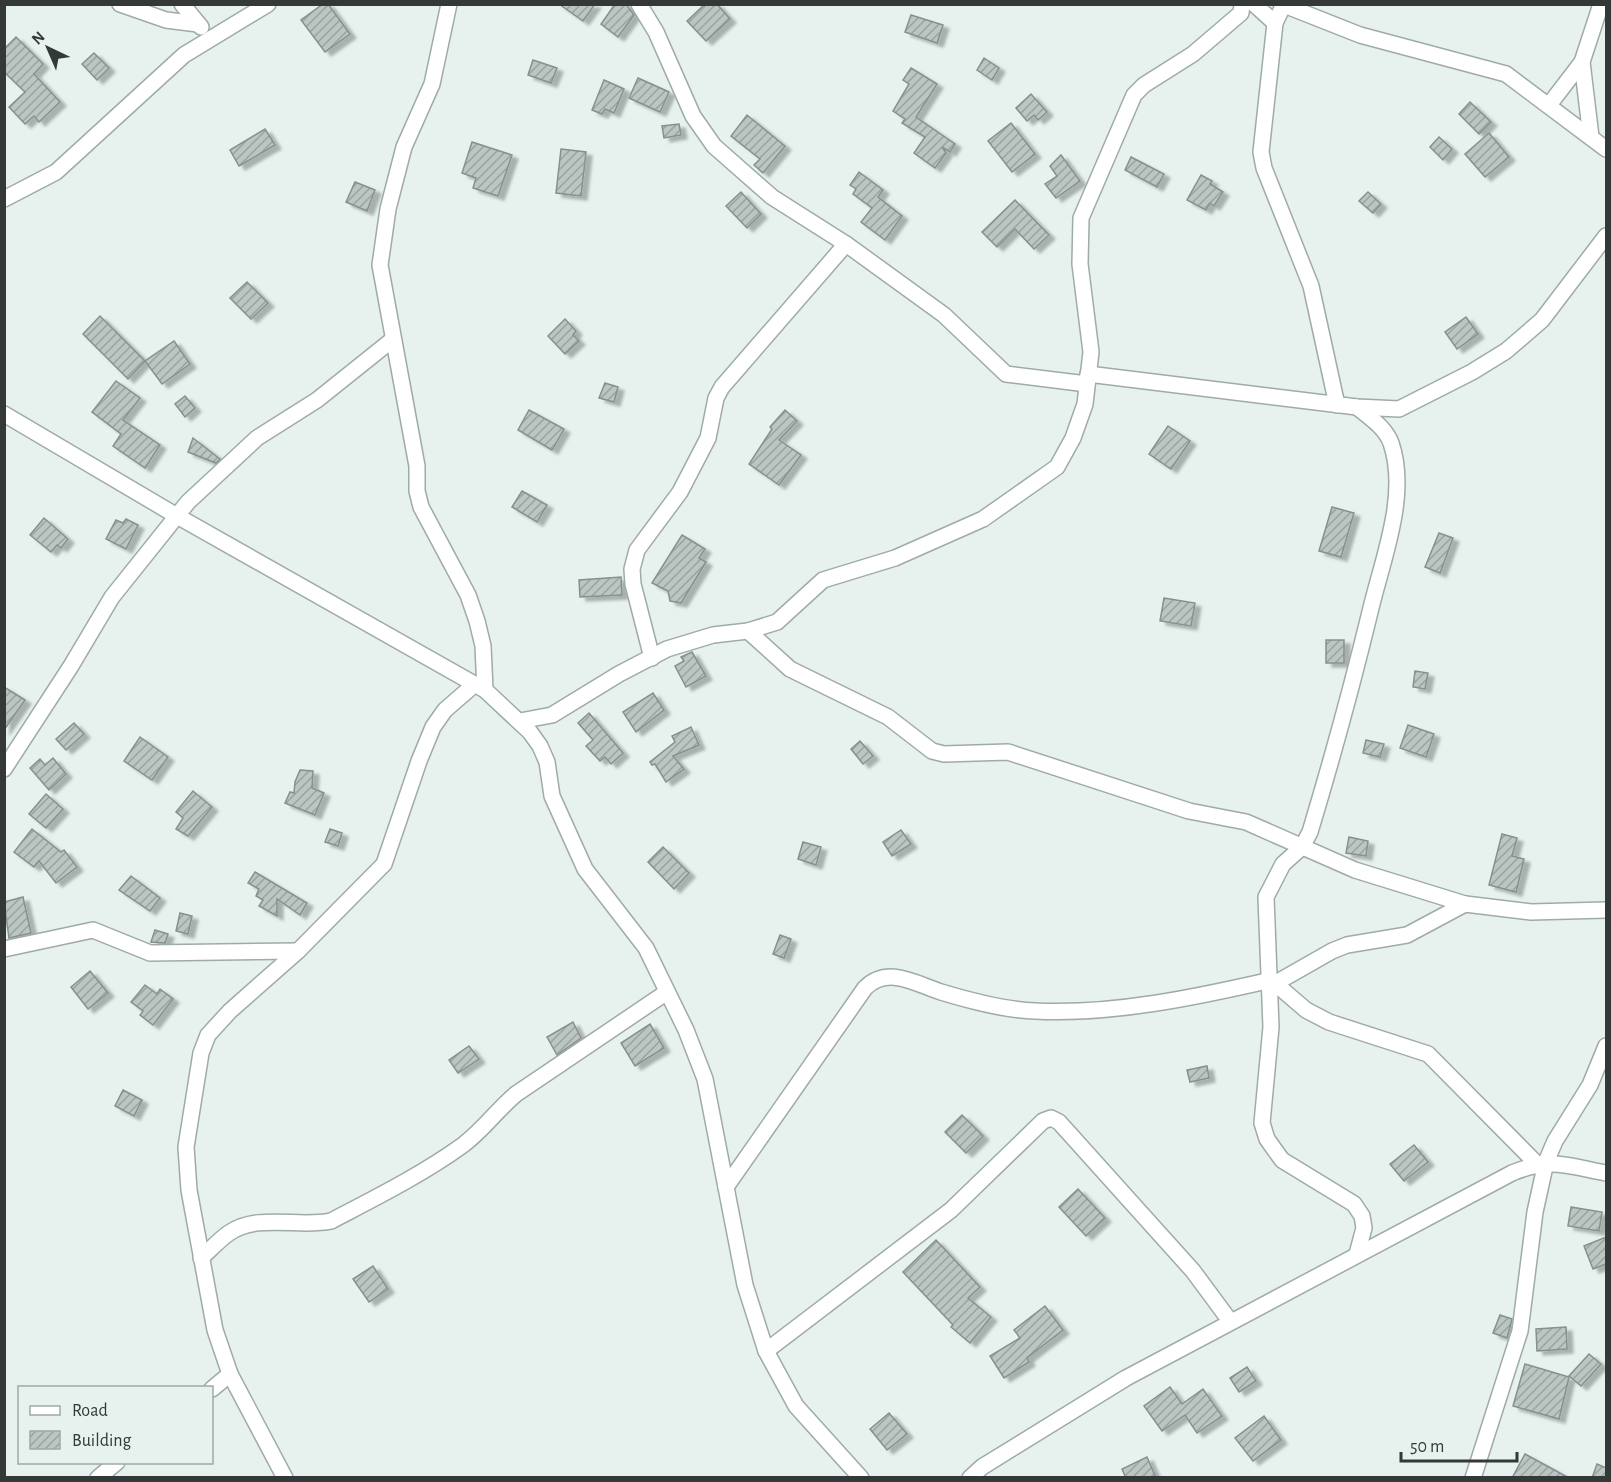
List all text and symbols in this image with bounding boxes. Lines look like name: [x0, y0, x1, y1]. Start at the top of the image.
north arrow: [18, 18, 78, 78]
text: N: [29, 28, 48, 48]
legend: [18, 1386, 213, 1464]
text: Road: [72, 1402, 108, 1420]
scale bar: [1401, 1425, 1516, 1463]
text: Building: [72, 1432, 132, 1450]
text: 50 m: [1410, 1438, 1444, 1456]

